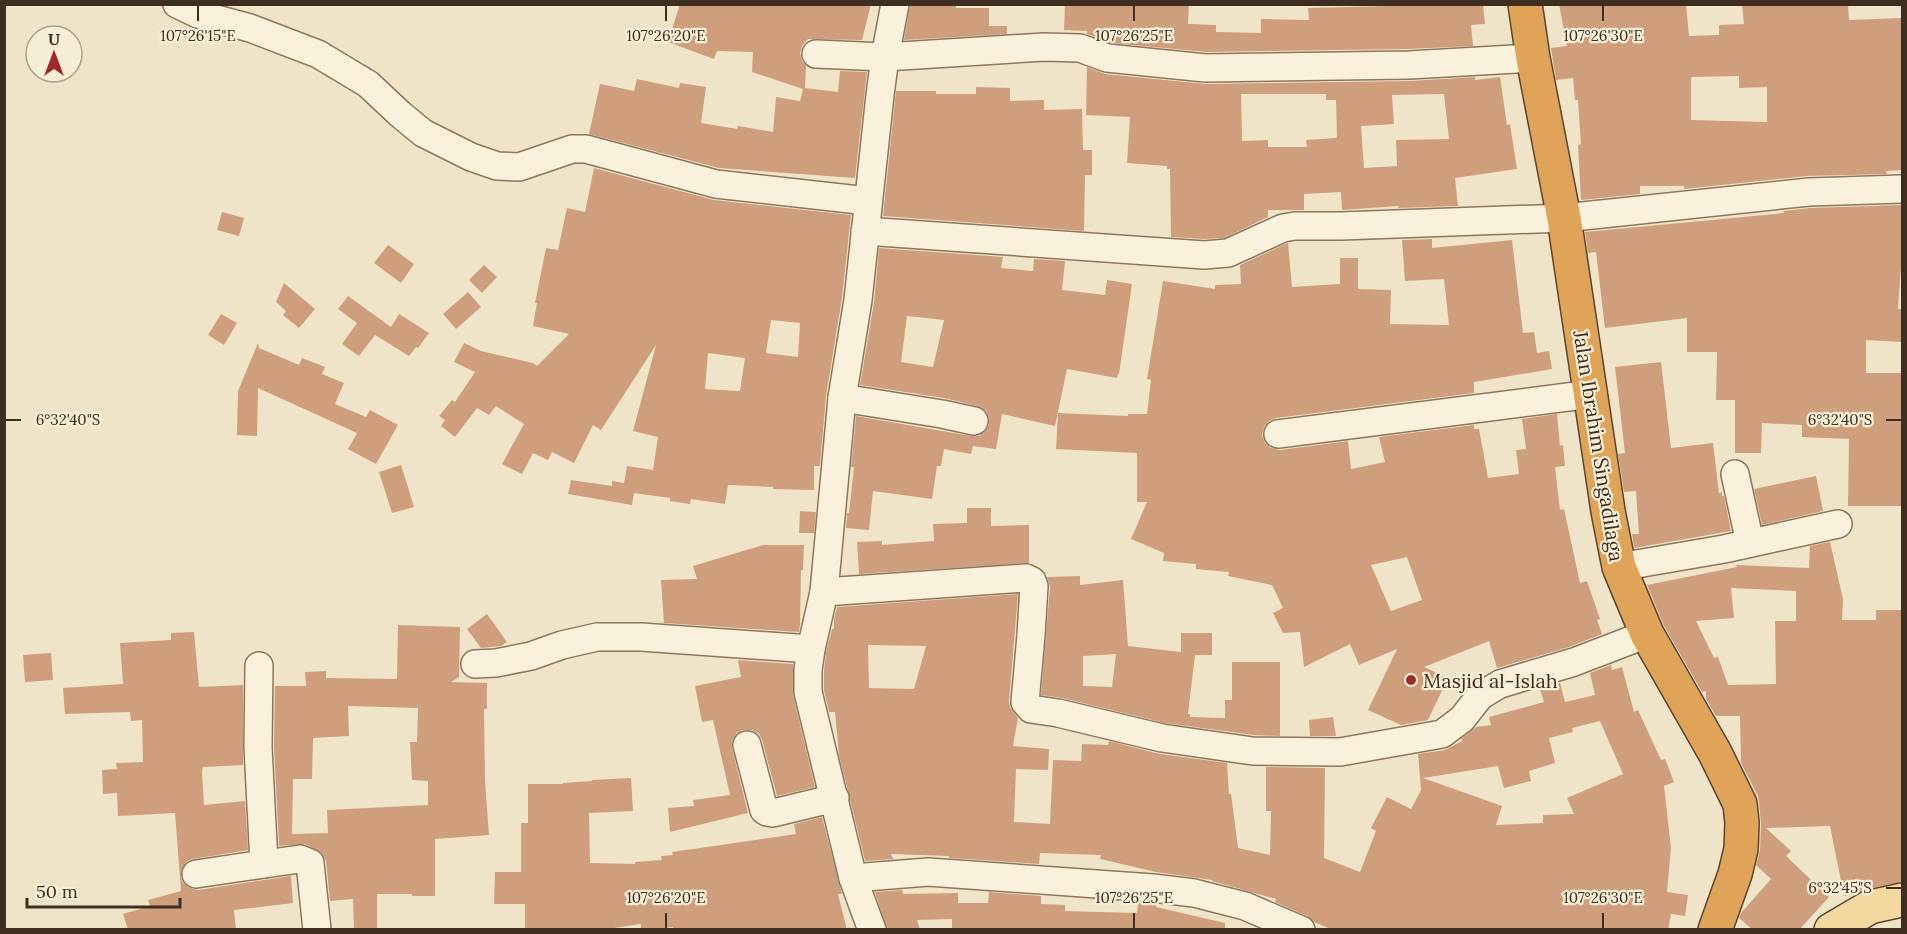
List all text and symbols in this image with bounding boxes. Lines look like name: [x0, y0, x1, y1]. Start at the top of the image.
north arrow: [24, 24, 84, 84]
text: 107°26'15"E: [160, 26, 236, 45]
text: 107°26'20"E: [626, 26, 706, 45]
text: 107°26'25"E: [1095, 26, 1173, 45]
text: 107°26'30"E: [1563, 26, 1643, 45]
text: U: [48, 29, 60, 49]
street label: Jalan Ibrahim Singadilaga: [1568, 328, 1630, 563]
text: 6°32'40"S: [36, 410, 100, 429]
text: 6°32'40"S: [1808, 410, 1872, 429]
place label: Masjid al-Islah: [1423, 668, 1558, 693]
marker: Masjid al-Islah: [1404, 673, 1418, 687]
scale bar: [27, 871, 180, 909]
text: 6°32'45"S: [1808, 878, 1872, 897]
text: 50 m: [36, 880, 78, 903]
text: 107°26'20"E: [626, 888, 706, 907]
text: 107°26'25"E: [1095, 888, 1173, 907]
text: 107°26'30"E: [1563, 888, 1643, 907]

